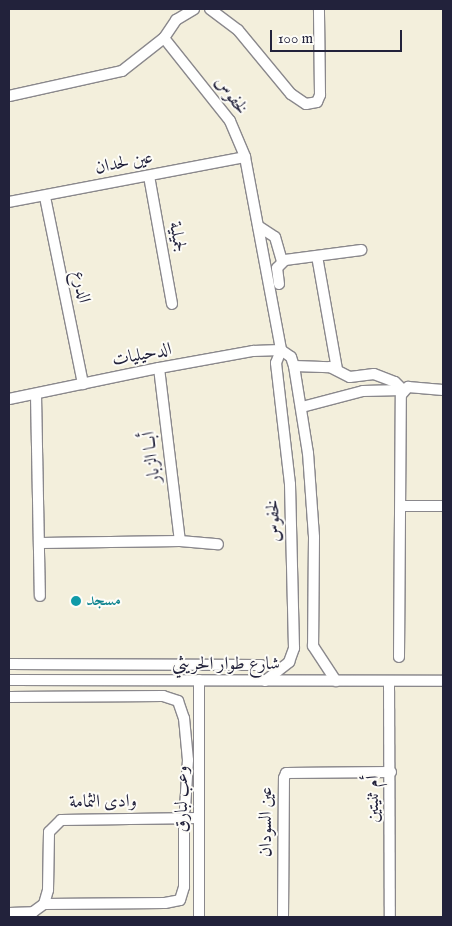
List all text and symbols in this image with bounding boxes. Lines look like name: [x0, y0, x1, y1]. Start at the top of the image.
scale bar: [272, 20, 404, 52]
text: 100 m: [278, 29, 313, 48]
street label: لخفوس: [209, 73, 251, 119]
street label: عين لحدان: [93, 148, 155, 180]
street label: لجميلية: [163, 220, 189, 254]
street label: الدرع: [66, 269, 94, 305]
street label: الدحيليات: [110, 340, 174, 372]
street label: أبــا الزبار: [139, 430, 167, 484]
street label: لخفوس: [263, 500, 287, 542]
place label: مسجد: [86, 590, 121, 612]
marker: مسجد: [70, 595, 82, 607]
street label: شارع طوار الحريثي: [172, 654, 280, 676]
street label: وعب لبارق: [172, 766, 194, 832]
street label: أم ثنيتين: [363, 775, 385, 823]
street label: عين السودان: [256, 787, 278, 857]
street label: وادى الثمامة: [69, 792, 137, 814]

